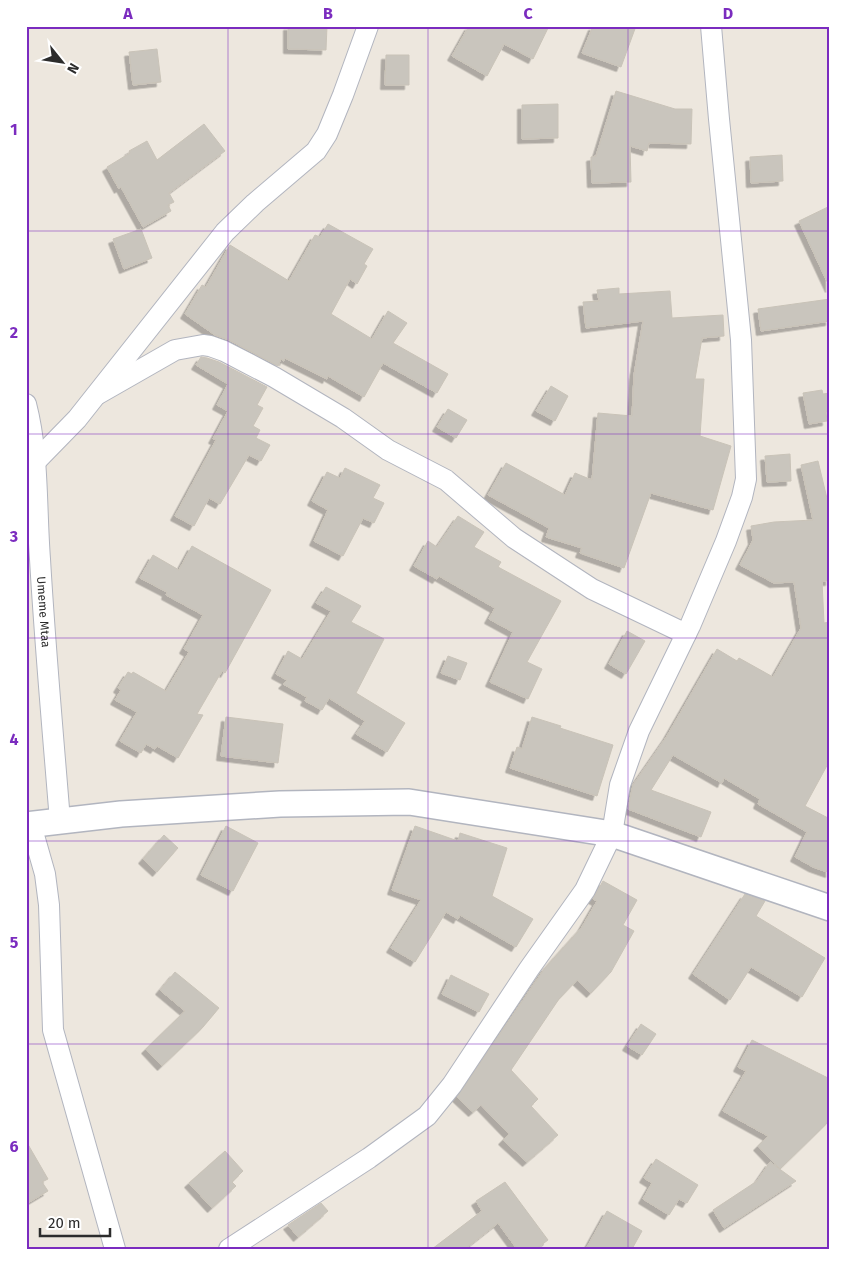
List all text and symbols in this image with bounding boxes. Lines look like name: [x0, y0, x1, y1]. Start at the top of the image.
text: A: [122, 4, 133, 23]
text: B: [323, 4, 333, 23]
text: C: [523, 4, 533, 23]
text: D: [723, 4, 733, 23]
north arrow: [38, 38, 88, 88]
text: N: [63, 60, 83, 77]
text: 1: [10, 120, 18, 139]
text: 2: [10, 323, 18, 342]
text: 3: [9, 527, 18, 546]
street label: Umeme Mtaa: [34, 576, 53, 648]
text: 4: [9, 730, 19, 749]
text: 5: [10, 933, 19, 952]
text: 6: [9, 1137, 19, 1156]
scale bar: [40, 1205, 110, 1237]
text: 20 m: [48, 1214, 81, 1232]

